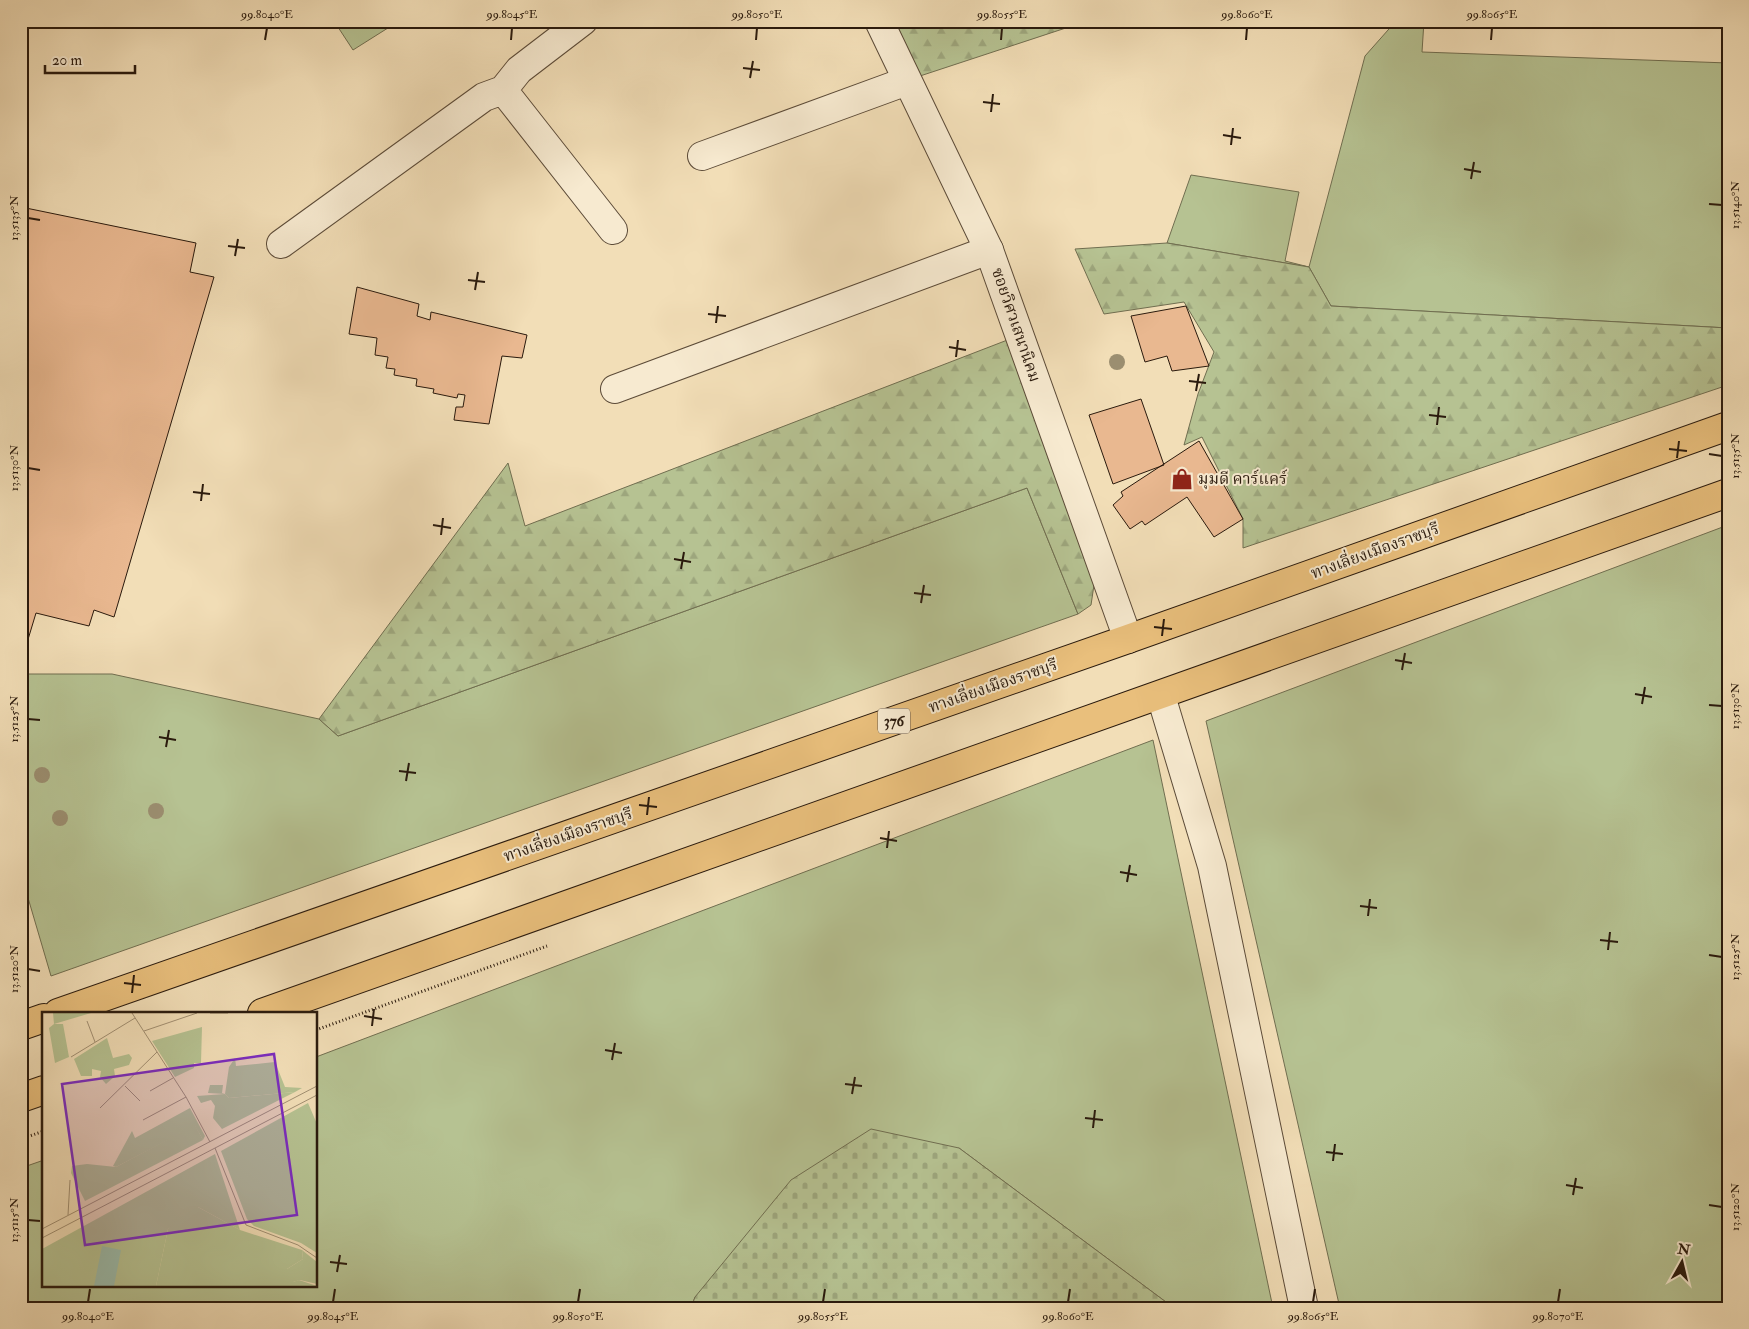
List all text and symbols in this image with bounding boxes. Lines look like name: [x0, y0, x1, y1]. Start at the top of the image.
text: 99.8040°E: [240, 7, 293, 22]
text: 99.8045°E: [486, 7, 538, 22]
text: 99.8050°E: [731, 7, 783, 22]
text: 99.8055°E: [976, 7, 1027, 22]
text: 99.8060°E: [1220, 7, 1273, 22]
text: 99.8065°E: [1466, 7, 1518, 22]
scale bar: [45, 42, 135, 74]
text: 20 m: [52, 51, 82, 70]
text: 13.5140°N: [1728, 181, 1743, 229]
text: 13.5135°N: [7, 195, 22, 241]
street label: ซอยวิศวเสนานิคม: [987, 265, 1045, 385]
text: 13.5135°N: [1728, 433, 1743, 479]
text: 13.5130°N: [7, 445, 22, 491]
shop icon: มุมดี คาร์แคร์: [1169, 466, 1195, 492]
place label: มุมดี คาร์แคร์: [1198, 469, 1288, 490]
street label: ทางเลี่ยงเมืองราชบุรี: [1307, 517, 1442, 584]
street label: ทางเลี่ยงเมืองราชบุรี: [925, 653, 1061, 718]
text: 13.5130°N: [1728, 683, 1743, 729]
text: 13.5125°N: [7, 695, 22, 742]
road number: 376: [878, 708, 910, 734]
street label: ทางเลี่ยงเมืองราชบุรี: [500, 802, 636, 867]
text: 13.5125°N: [1728, 933, 1743, 980]
text: 13.5120°N: [7, 945, 22, 993]
inset map: [42, 1012, 318, 1286]
text: 13.5120°N: [1728, 1183, 1743, 1231]
text: 13.5115°N: [7, 1197, 22, 1243]
north arrow: [1656, 1236, 1706, 1286]
text: N: [1675, 1240, 1692, 1259]
text: 99.8040°E: [61, 1309, 114, 1324]
text: 99.8045°E: [307, 1309, 359, 1324]
text: 99.8050°E: [552, 1309, 604, 1324]
text: 99.8055°E: [797, 1309, 848, 1324]
text: 99.8060°E: [1041, 1309, 1094, 1324]
text: 99.8065°E: [1287, 1309, 1339, 1324]
text: 99.8070°E: [1532, 1309, 1584, 1324]

